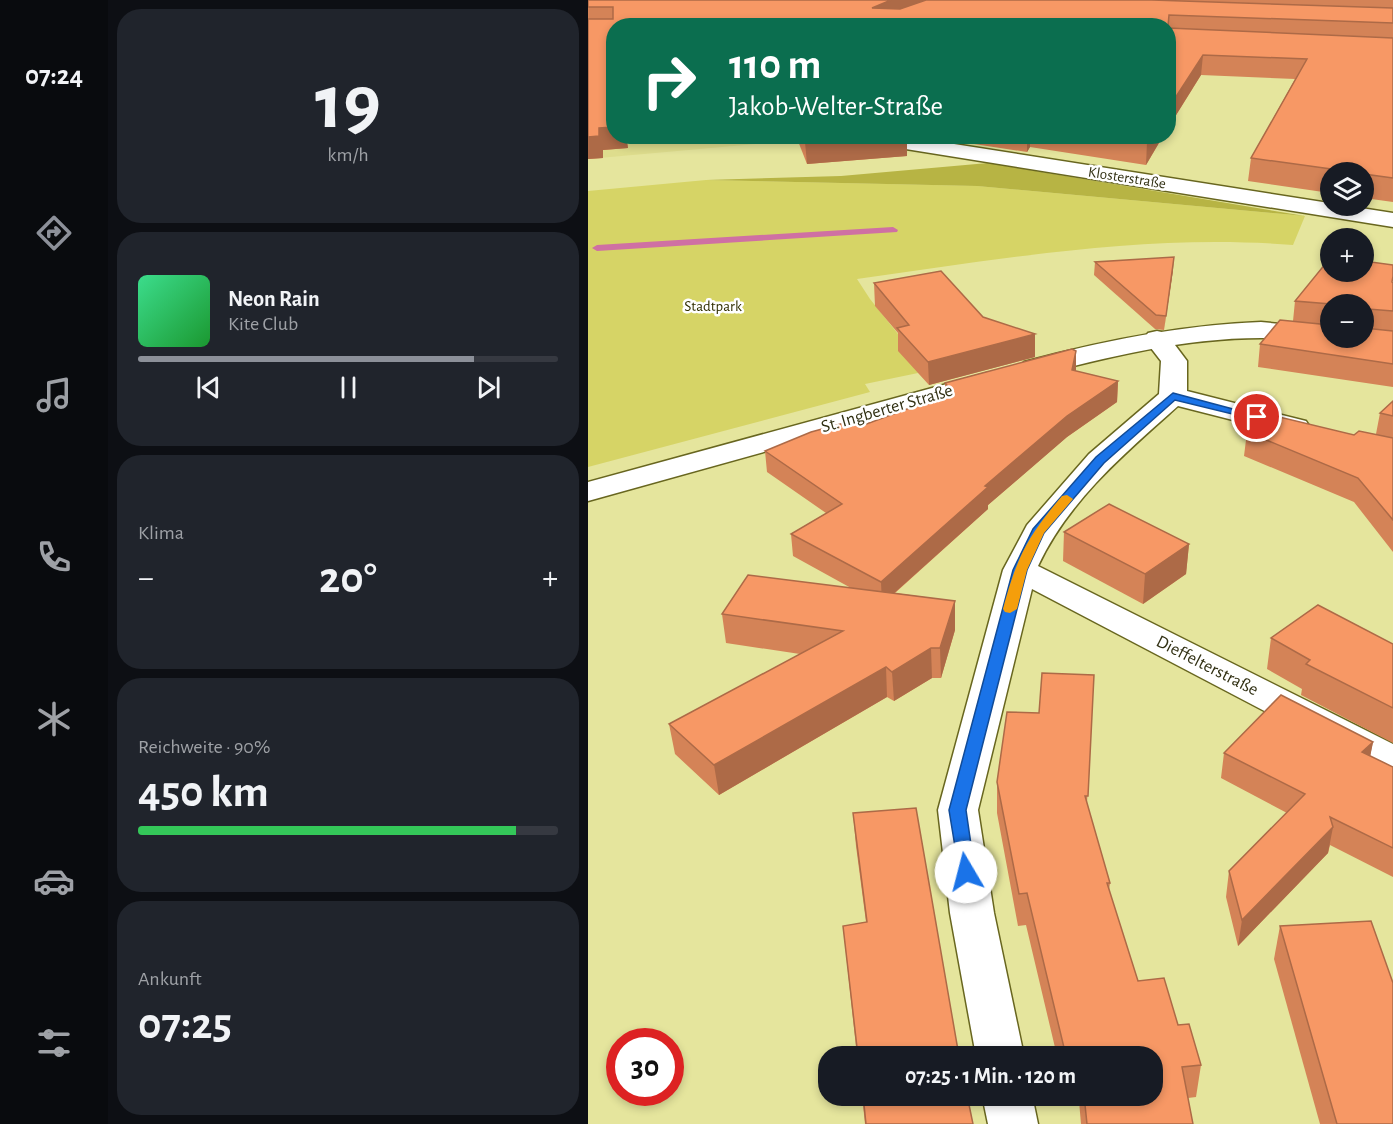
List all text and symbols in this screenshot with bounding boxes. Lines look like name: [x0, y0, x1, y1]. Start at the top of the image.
icon: right: [630, 42, 708, 120]
text: 110 m: [729, 44, 821, 86]
text: 07:24: [25, 62, 83, 89]
text: 19: [315, 65, 381, 143]
text: Jakob-Welter-Straße: [729, 93, 943, 120]
text: km/h: [327, 145, 369, 165]
map controls: [1320, 162, 1374, 348]
button: layers: [1320, 162, 1374, 216]
street label: Klosterstraße: [1087, 164, 1167, 192]
icon: directions: [33, 212, 75, 254]
button: +: [1320, 228, 1374, 282]
text: Neon Rain: [228, 288, 320, 310]
button: −: [1320, 294, 1374, 348]
park label: Stadtpark: [684, 299, 742, 314]
text: Kite Club: [228, 314, 298, 334]
icon: previous: [192, 371, 225, 404]
icon: pause: [332, 371, 365, 404]
icon: next: [472, 371, 505, 404]
icon: music: [33, 374, 75, 416]
street label: St. Ingberter Straße: [819, 382, 955, 436]
pin: [1231, 391, 1282, 442]
icon: arrive: [1240, 400, 1273, 433]
text: Klima: [138, 523, 184, 543]
icon: phone: [33, 536, 75, 578]
text: 20°: [319, 556, 377, 601]
text: −: [138, 562, 154, 595]
text: +: [542, 562, 558, 595]
street label: Dieffelterstraße: [1153, 633, 1261, 699]
icon: climate: [33, 698, 75, 740]
text: Reichweite · 90%: [138, 737, 270, 757]
text: 450 km: [138, 770, 269, 815]
position arrow: [934, 840, 998, 904]
icon: car: [33, 860, 75, 902]
text: Ankunft: [138, 969, 202, 989]
text: 07:25: [138, 1002, 232, 1047]
icon: filters: [33, 1022, 75, 1064]
speed limit sign: 30: [606, 1028, 684, 1106]
text: 07:25 · 1 Min. · 120 m: [905, 1065, 1076, 1087]

